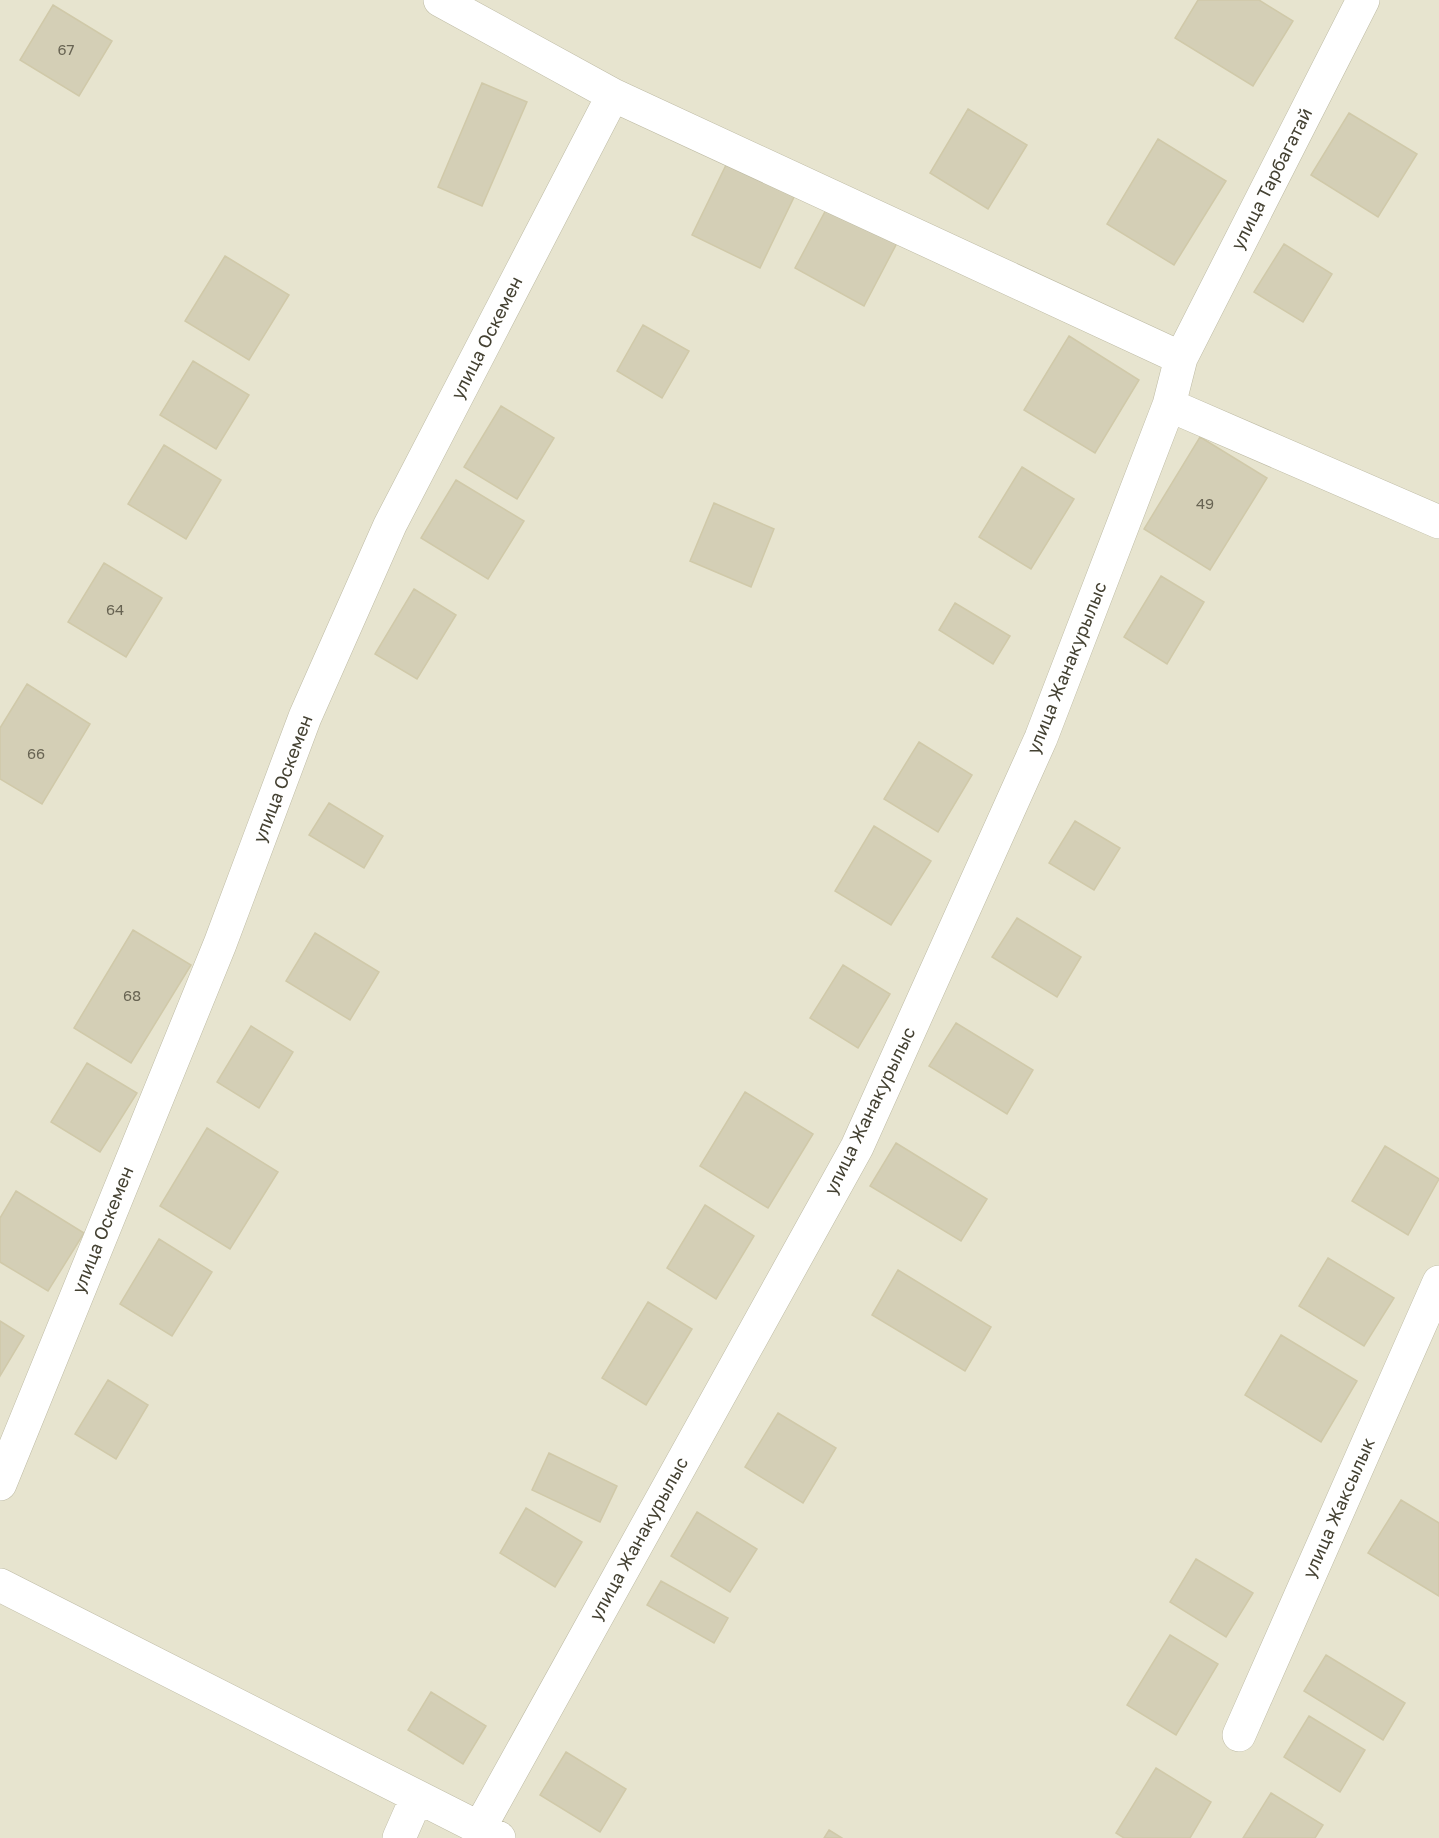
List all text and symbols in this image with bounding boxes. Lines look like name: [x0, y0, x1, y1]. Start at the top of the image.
house number: 67: [57, 40, 75, 58]
street label: улица Тарбагатай: [1226, 104, 1316, 253]
street label: улица Оскемен: [446, 272, 527, 403]
house number: 49: [1196, 494, 1214, 512]
street label: улица Жанакурылыс: [1021, 578, 1111, 757]
house number: 64: [106, 600, 124, 618]
street label: улица Оскемен: [248, 712, 317, 846]
house number: 66: [27, 744, 45, 762]
house number: 68: [123, 986, 141, 1004]
street label: улица Жанакурылыс: [819, 1023, 919, 1198]
street label: улица Оскемен: [67, 1163, 138, 1296]
street label: улица Жаксылык: [1297, 1434, 1379, 1581]
street label: улица Жанакурылыс: [584, 1453, 692, 1624]

